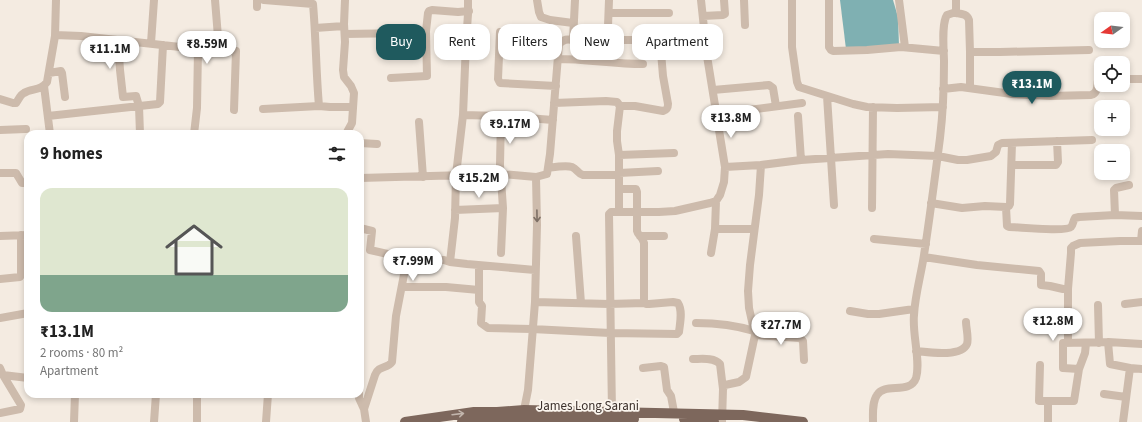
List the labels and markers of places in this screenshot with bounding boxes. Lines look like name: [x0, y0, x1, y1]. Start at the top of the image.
pin: ₹8.59M: [174, 31, 240, 65]
pin: ₹11.1M: [77, 36, 143, 70]
pin: ₹13.1M: [999, 71, 1065, 105]
pin: ₹13.8M: [698, 105, 764, 139]
pin: ₹9.17M: [477, 111, 543, 145]
pin: ₹15.2M: [446, 165, 512, 199]
pin: ₹7.99M: [380, 248, 446, 282]
pin: ₹12.8M: [1020, 308, 1086, 342]
pin: ₹27.7M: [748, 312, 814, 346]

